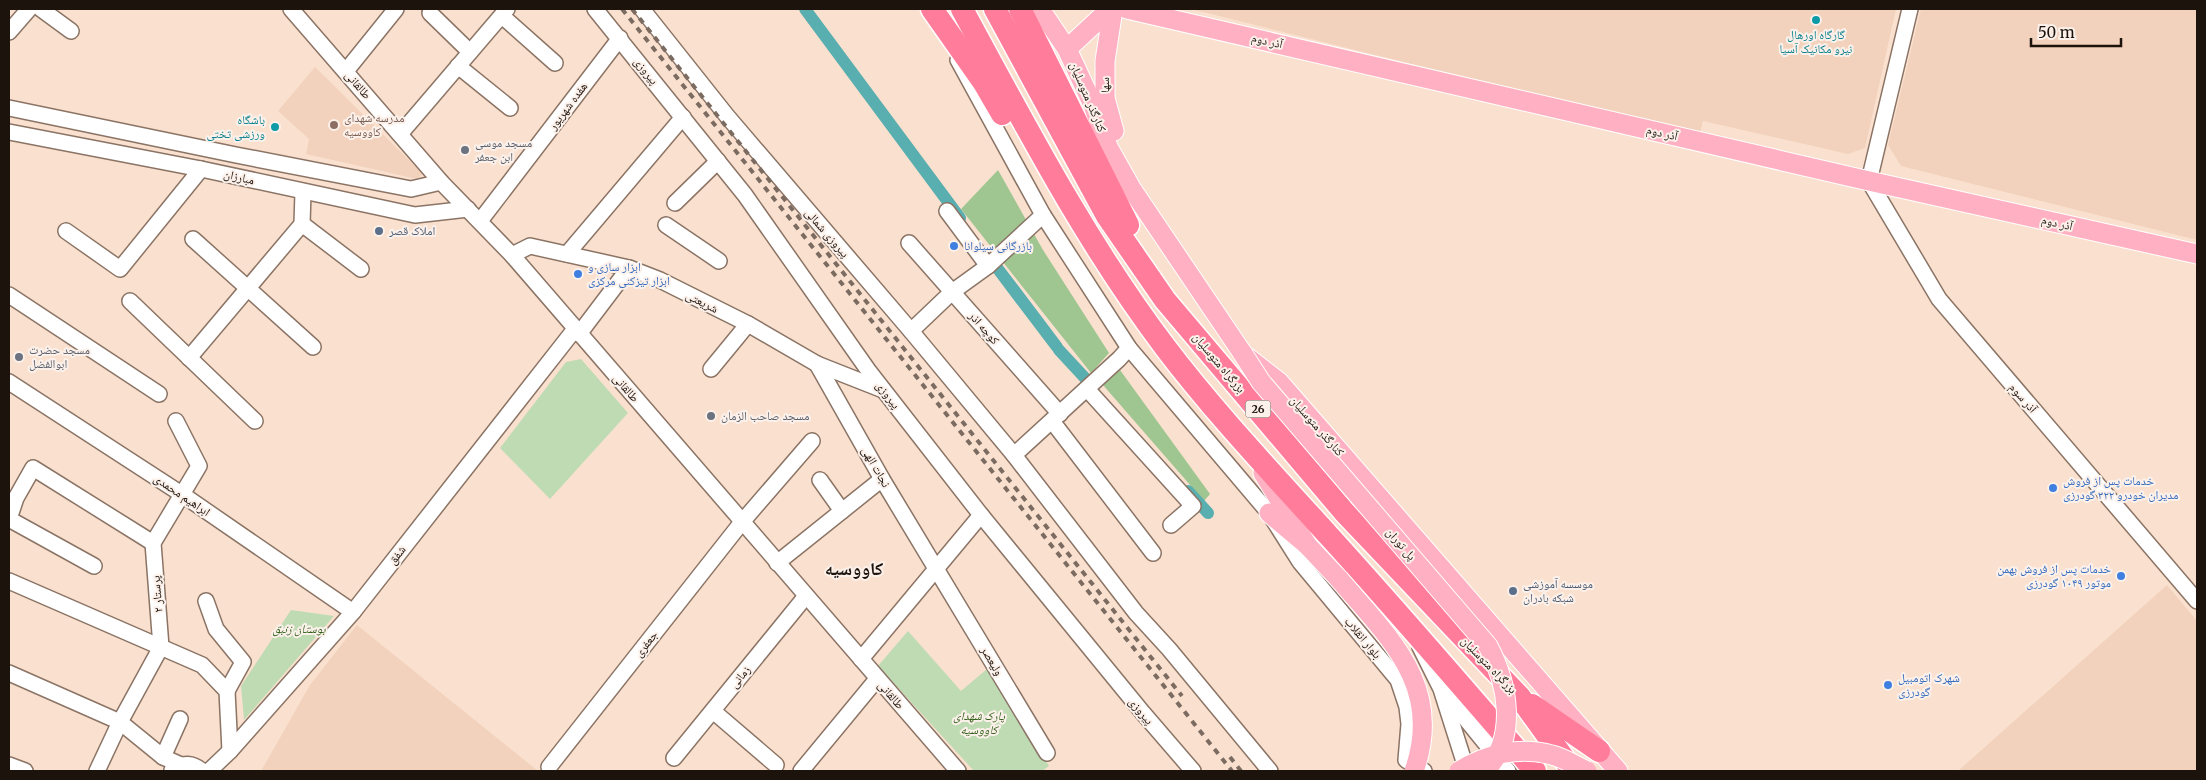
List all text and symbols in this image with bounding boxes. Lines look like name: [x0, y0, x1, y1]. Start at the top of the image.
marker: گارگاه اورهال نیرو مکانیک آسیا: [1810, 14, 1822, 26]
scale bar: [2031, 15, 2121, 47]
text: 50 m: [2038, 23, 2075, 42]
place label: گارگاه اورهال نیرو مکانیک آسیا: [1780, 27, 1852, 56]
street label: آذر دوم: [1250, 30, 1285, 53]
street label: پیروزی: [631, 54, 662, 88]
street label: کنارگذر متوسلیان: [1067, 59, 1110, 134]
street label: طالقانی: [342, 67, 375, 102]
street label: سها: [1097, 77, 1112, 93]
street label: هفده شهریور: [544, 79, 591, 133]
place label: مدرسه شهدای کاووسیه: [344, 110, 404, 139]
place label: باشگاه ورزشی تختی: [206, 112, 265, 141]
marker: مدرسه شهدای کاووسیه: [328, 119, 340, 131]
marker: باشگاه ورزشی تختی: [269, 121, 281, 133]
street label: آذر دوم: [1645, 122, 1680, 145]
place label: مسجد موسی ابن جعفر: [474, 135, 532, 164]
marker: مسجد موسی ابن جعفر: [459, 144, 471, 156]
street label: مبارزان: [222, 166, 256, 188]
street label: پیروزی شمالی: [802, 205, 853, 261]
street label: آذر دوم: [2040, 212, 2075, 235]
place label: املاک قصر: [388, 223, 436, 238]
marker: املاک قصر: [373, 225, 385, 237]
place label: بازرگانی سیلوانا: [964, 238, 1032, 253]
marker: بازرگانی سیلوانا: [948, 240, 960, 252]
place label: ابزار سازی و ابزار تیزکنی مرکزی: [588, 259, 670, 288]
marker: ابزار سازی و ابزار تیزکنی مرکزی: [572, 268, 584, 280]
street label: شریعتی: [683, 287, 721, 316]
street label: کوچه اذر: [965, 307, 1003, 347]
street label: بزرگراه متوسلیان: [1190, 330, 1249, 396]
place label: مسجد حضرت ابوالفضل: [29, 342, 90, 371]
marker: مسجد حضرت ابوالفضل: [13, 351, 25, 363]
street label: طالقانی: [610, 370, 643, 405]
street label: پیروزی: [873, 378, 904, 412]
street label: آذر سوم: [2006, 380, 2041, 417]
street label: کنارگذر متوسلیان: [1287, 392, 1348, 459]
road number: 26: [1246, 400, 1270, 418]
place label: مسجد صاحب الزمان: [721, 408, 810, 423]
marker: مسجد صاحب الزمان: [705, 410, 717, 422]
street label: نجات الهی: [859, 444, 894, 490]
street label: ابراهیم محمدی: [151, 470, 214, 520]
place label: خدمات پس از فروش مدیران خودرو ۳۲۲ گودرزی: [2063, 473, 2178, 502]
marker: خدمات پس از فروش مدیران خودرو ۳۲۲ گودرزی: [2047, 482, 2059, 494]
street label: پل توران: [1383, 524, 1420, 563]
street label: شفق: [384, 542, 409, 567]
district label: کاووسیه: [825, 557, 883, 580]
place label: خدمات پس از فروش بهمن موتور ۱۰۴۹ گودرزی: [1997, 561, 2111, 590]
marker: خدمات پس از فروش بهمن موتور ۱۰۴۹ گودرزی: [2115, 570, 2127, 582]
street label: پرستار ۲: [147, 574, 166, 613]
place label: موسسه آموزشی شبکه بادران: [1523, 576, 1593, 605]
marker: موسسه آموزشی شبکه بادران: [1507, 585, 1519, 597]
street label: بلوار انقلاب: [1341, 614, 1385, 662]
park label: بوستان زنبق: [273, 621, 326, 637]
street label: جعفری: [631, 627, 661, 660]
street label: بزرگراه متوسلیان: [1458, 633, 1520, 697]
street label: ولیعصر: [977, 642, 1007, 678]
street label: زمانی: [726, 662, 753, 691]
place label: شهرک اتومبیل گودرزی: [1898, 670, 1960, 699]
street label: طالقانی: [875, 677, 908, 712]
marker: شهرک اتومبیل گودرزی: [1882, 679, 1894, 691]
street label: پیروزی: [1126, 694, 1157, 728]
park label: پارک شهدای کاووسیه: [953, 708, 1006, 737]

